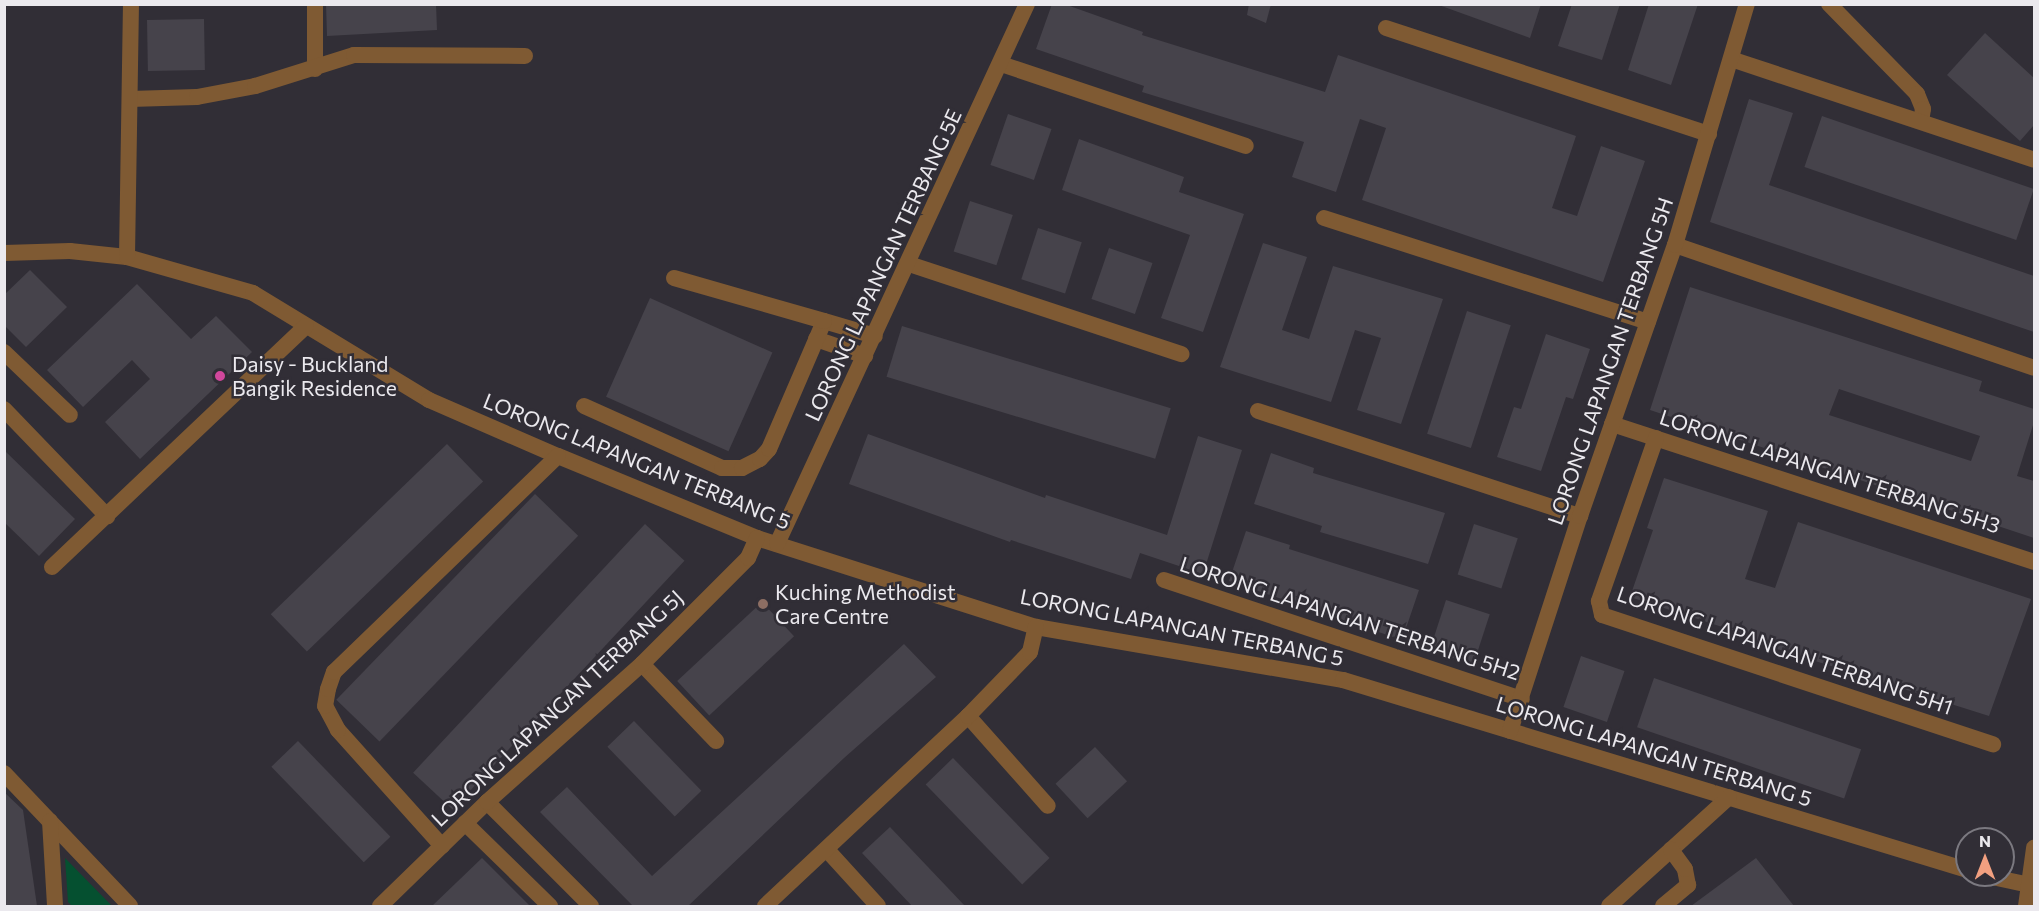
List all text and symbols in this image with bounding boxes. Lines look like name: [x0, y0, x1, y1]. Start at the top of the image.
street label: LORONG LAPANGAN TERBANG 5E: [799, 105, 967, 425]
street label: LORONG LAPANGAN TERBANG 5H: [1542, 194, 1678, 528]
place label: Daisy - Buckland Bangik Residence: [232, 351, 397, 401]
marker: Daisy - Buckland Bangik Residence: [213, 369, 227, 383]
street label: LORONG LAPANGAN TERBANG 5: [480, 388, 794, 534]
street label: LORONG LAPANGAN TERBANG 5H3: [1657, 404, 2003, 538]
street label: LORONG LAPANGAN TERBANG 5H2: [1177, 551, 1523, 685]
place label: Kuching Methodist Care Centre: [775, 579, 956, 629]
street label: LORONG LAPANGAN TERBANG 5H1: [1614, 581, 1956, 719]
street label: LORONG LAPANGAN TERBANG 5: [1018, 583, 1346, 671]
street label: LORONG LAPANGAN TERBANG 5J: [426, 585, 688, 831]
marker: Kuching Methodist Care Centre: [756, 597, 770, 611]
street label: LORONG LAPANGAN TERBANG 5: [1493, 691, 1815, 811]
north arrow: [1955, 827, 2015, 887]
text: N: [1979, 831, 1991, 850]

